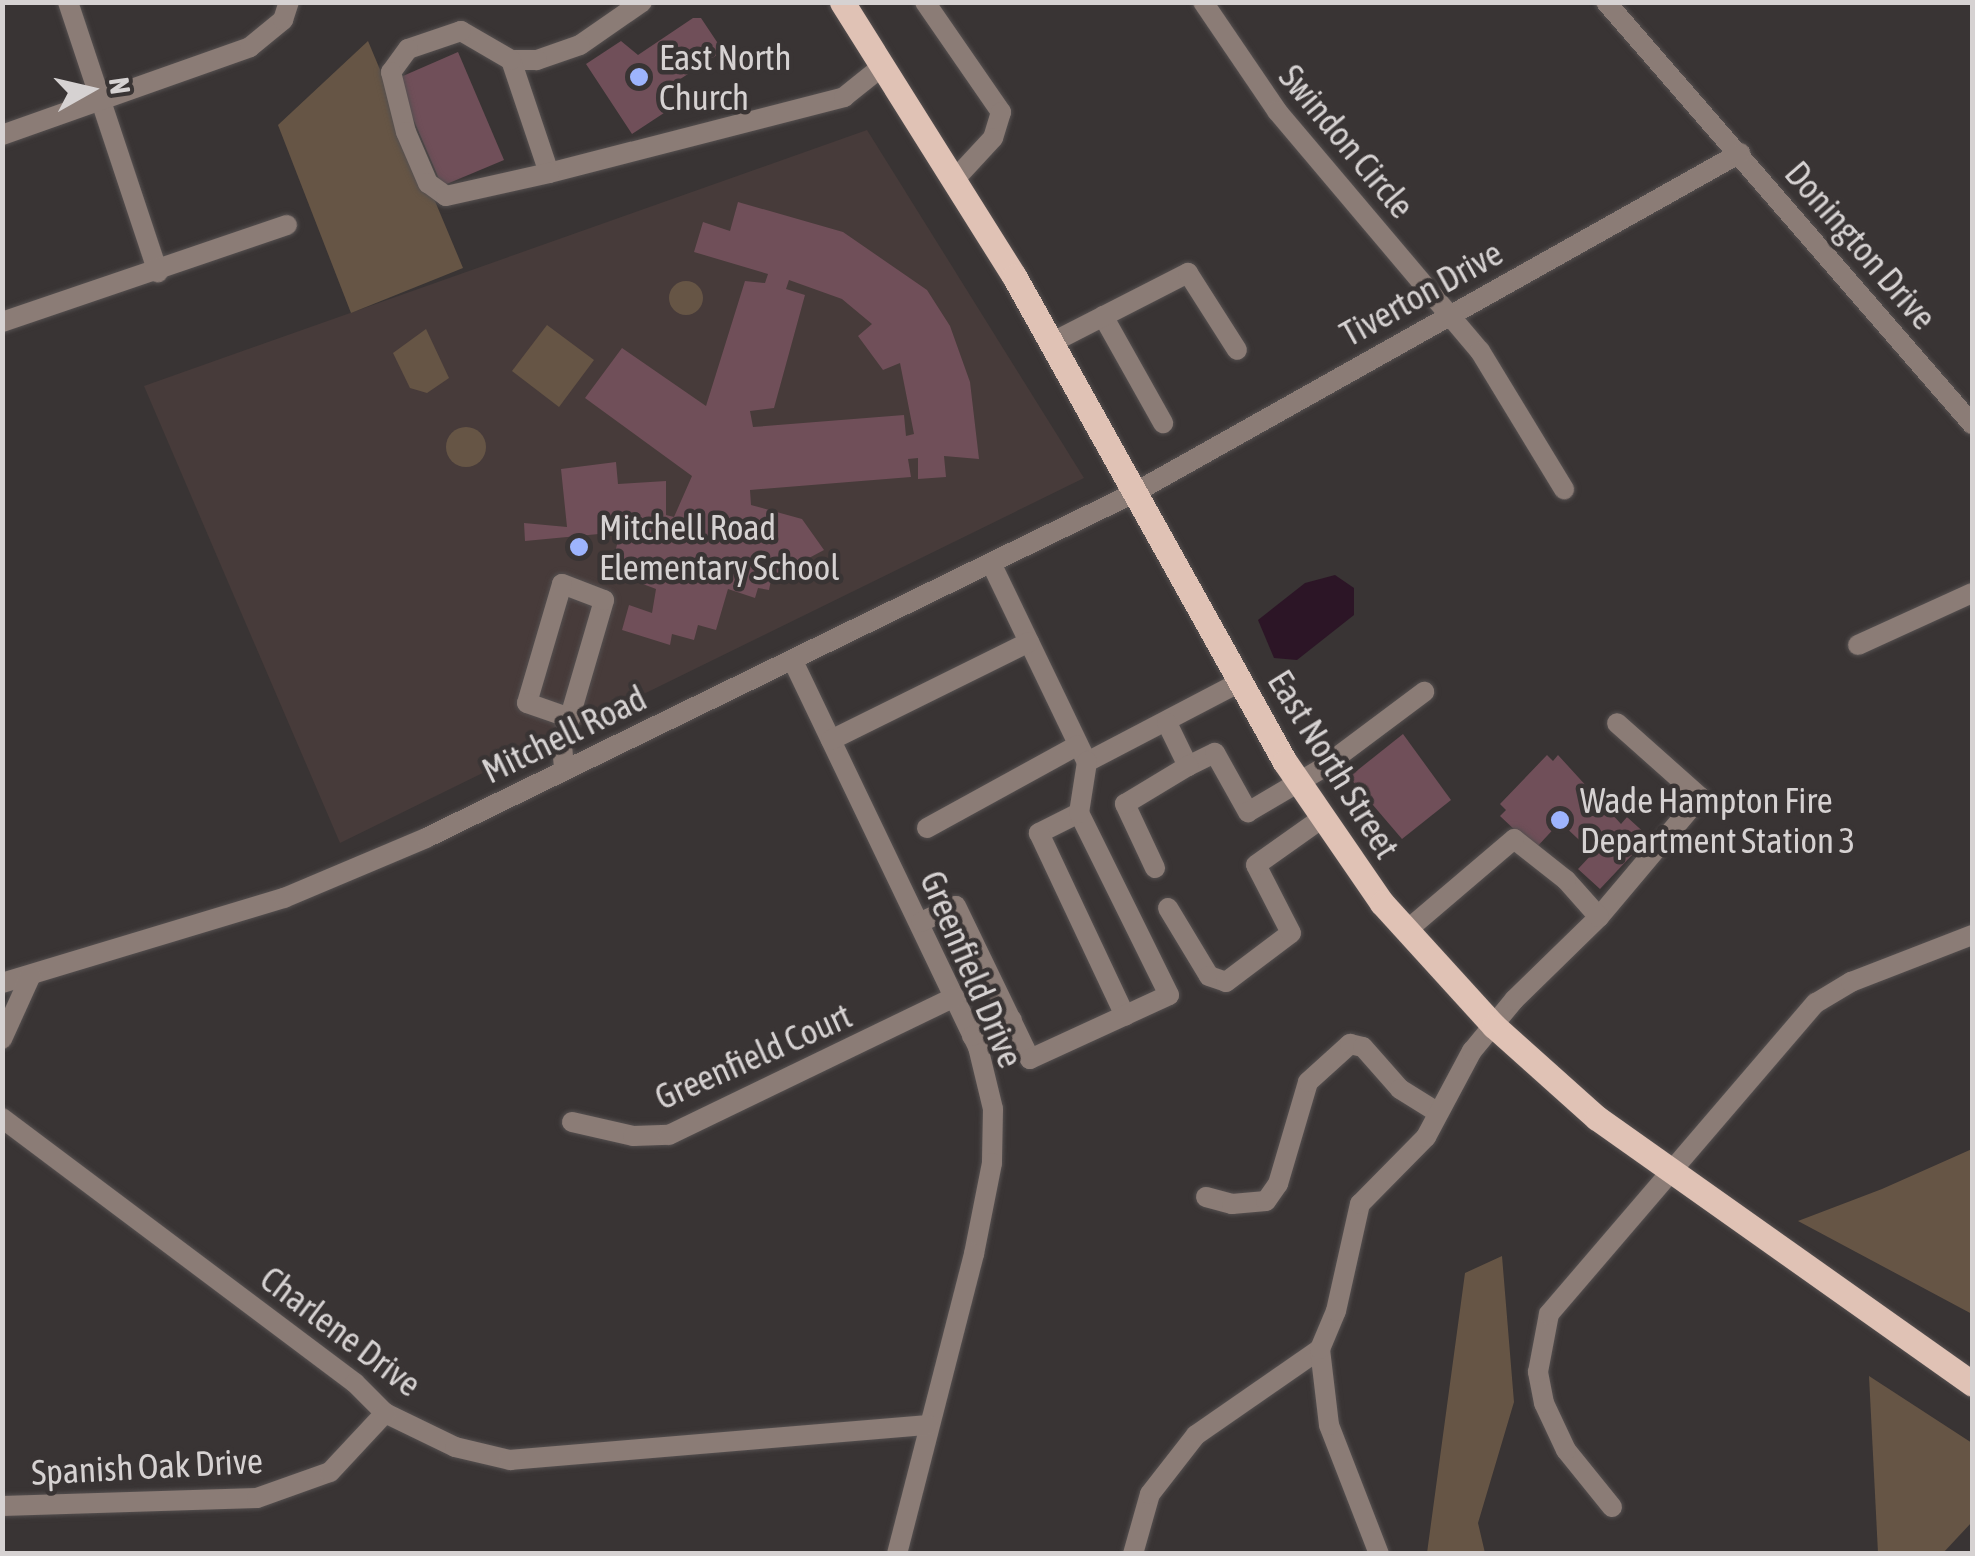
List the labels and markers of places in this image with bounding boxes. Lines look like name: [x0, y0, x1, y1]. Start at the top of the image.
place label: East North Church: [659, 36, 792, 118]
marker: East North Church: [628, 66, 650, 88]
place label: Mitchell Road Elementary School: [599, 506, 839, 588]
marker: Mitchell Road Elementary School: [568, 536, 590, 558]
place label: Wade Hampton Fire Department Station 3: [1580, 779, 1855, 861]
marker: Wade Hampton Fire Department Station 3: [1549, 809, 1571, 831]

